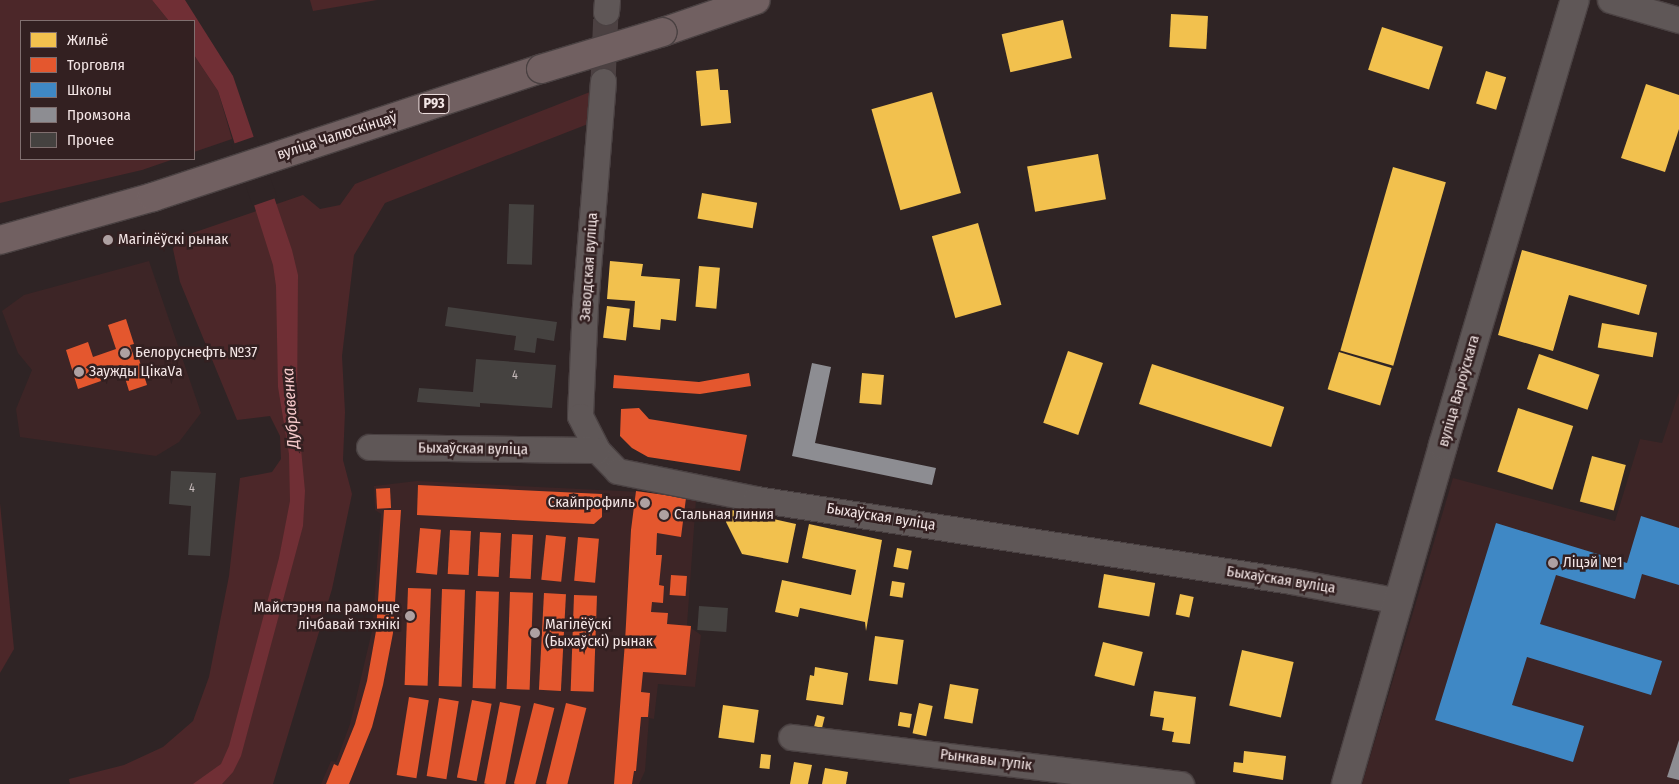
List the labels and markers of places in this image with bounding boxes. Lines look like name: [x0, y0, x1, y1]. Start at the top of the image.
place label: Магілёўскі рынак: [118, 231, 228, 249]
marker: Магілёўскі рынак: [102, 234, 114, 246]
place label: Белоруснефть №37: [135, 344, 257, 362]
marker: Белоруснефть №37: [119, 347, 131, 359]
place label: Заужды ЦікаVа: [89, 363, 183, 381]
marker: Заужды ЦікаVа: [73, 366, 85, 378]
place label: Скайпрофиль: [548, 494, 635, 512]
marker: Скайпрофиль: [639, 497, 651, 509]
place label: Стальная линия: [674, 506, 774, 524]
marker: Стальная линия: [658, 509, 670, 521]
place label: Ліцэй №1: [1563, 554, 1623, 572]
marker: Ліцэй №1: [1547, 557, 1559, 569]
place label: Майстэрня па рамонце лічбавай тэхнікі: [254, 598, 400, 633]
marker: Майстэрня па рамонце лічбавай тэхнікі: [404, 610, 416, 622]
place label: Магілёўскі (Быхаўскі) рынак: [545, 615, 653, 650]
marker: Магілёўскі (Быхаўскі) рынак: [529, 627, 541, 639]

